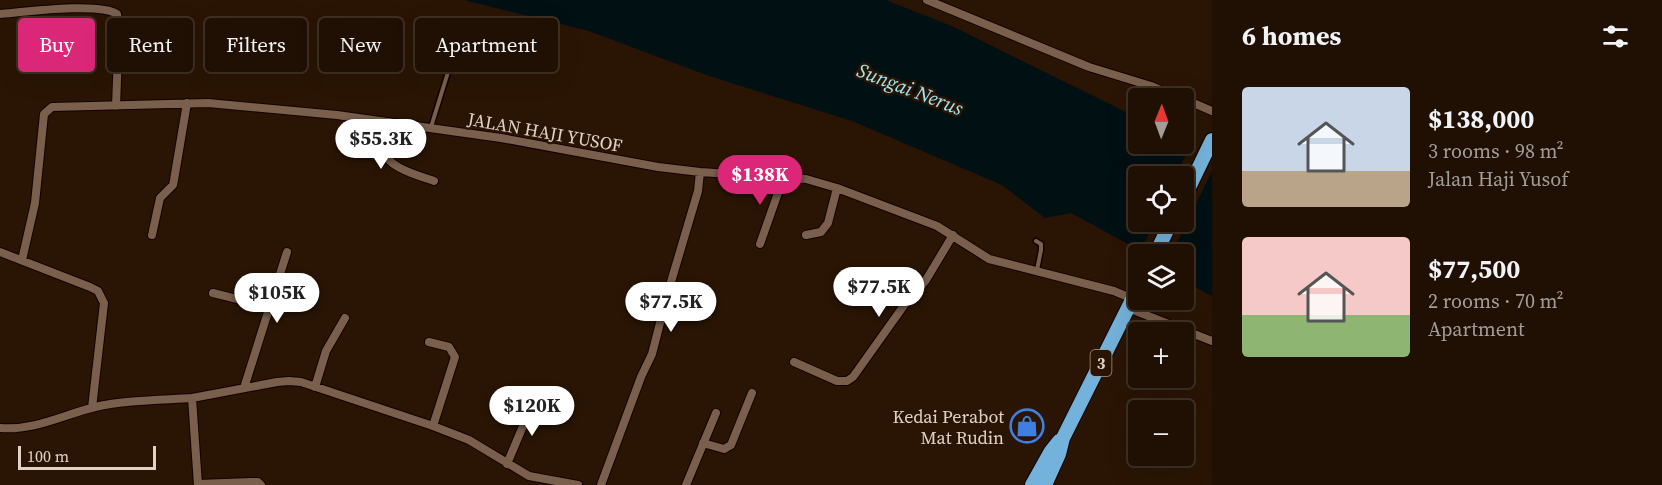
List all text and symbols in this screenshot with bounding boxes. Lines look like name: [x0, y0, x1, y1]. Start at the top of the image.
chip: Buy: [18, 18, 95, 72]
chip: Rent: [107, 18, 193, 72]
chip: Filters: [205, 18, 307, 72]
chip: New: [319, 18, 403, 72]
chip: Apartment: [415, 18, 558, 72]
text: 6 homes: [1242, 18, 1341, 54]
icon: filters: [1599, 20, 1632, 53]
water label: Sungai Nerus: [853, 56, 968, 122]
north arrow: [1128, 88, 1194, 154]
map controls: [1128, 88, 1194, 466]
text: $138,000: [1428, 101, 1534, 137]
street label: JALAN HAJI YUSOF: [465, 106, 624, 158]
icon: home: [1290, 111, 1362, 183]
pin: $55.3K: [332, 119, 430, 170]
text: $55.3K: [349, 124, 413, 152]
text: 3 rooms · 98 m²: [1428, 137, 1564, 165]
pin: $138K: [718, 155, 802, 206]
text: $138K: [731, 160, 789, 188]
text: Jalan Haji Yusof: [1428, 165, 1568, 193]
button: locate: [1128, 166, 1194, 232]
button: layers: [1128, 244, 1194, 310]
text: $77,500: [1428, 251, 1520, 287]
icon: home: [1290, 261, 1362, 333]
pin: $77.5K: [830, 267, 928, 318]
text: $77.5K: [847, 272, 911, 300]
pin: $105K: [235, 273, 319, 324]
text: $105K: [248, 278, 306, 306]
pin: $77.5K: [622, 282, 720, 333]
text: $77.5K: [639, 287, 703, 315]
text: 2 rooms · 70 m²: [1428, 287, 1564, 315]
text: Apartment: [1428, 315, 1525, 343]
button: +: [1128, 322, 1194, 388]
road number: 3: [1090, 350, 1112, 376]
pin: $120K: [490, 386, 574, 437]
text: $120K: [503, 391, 561, 419]
button: −: [1128, 400, 1194, 466]
place label: Kedai Perabot Mat Rudin: [892, 404, 1004, 450]
shop icon: Kedai Perabot Mat Rudin: [1009, 408, 1045, 444]
scale bar: [18, 443, 156, 470]
text: 100 m: [27, 445, 69, 467]

